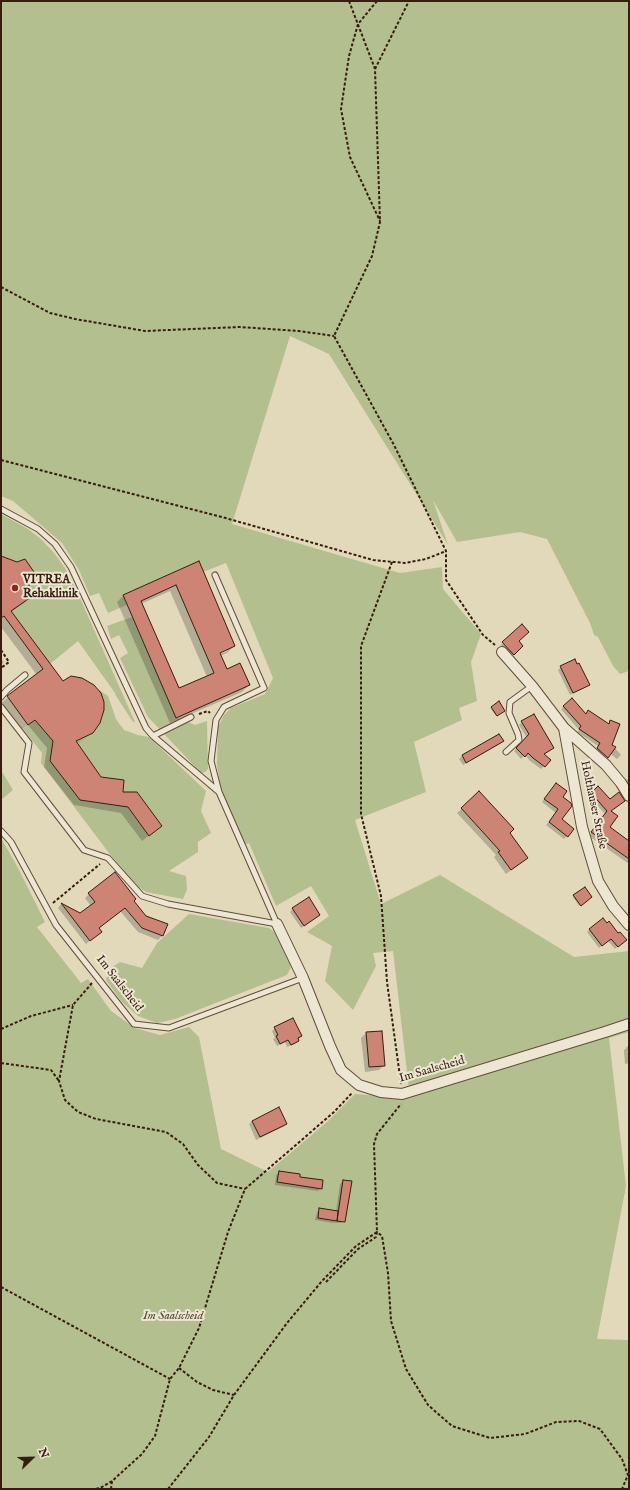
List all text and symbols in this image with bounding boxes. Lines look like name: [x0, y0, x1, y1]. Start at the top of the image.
place label: VITREA Rehaklinik: [23, 574, 78, 602]
marker: VITREA Rehaklinik: [10, 583, 20, 593]
street label: Holthauser Straße: [577, 759, 609, 851]
street label: Im Saalscheid: [93, 953, 145, 1015]
street label: Im Saalscheid: [398, 1054, 466, 1086]
park label: Im Saalscheid: [143, 1310, 203, 1324]
north arrow: [12, 1438, 52, 1478]
text: N: [35, 1446, 51, 1460]

